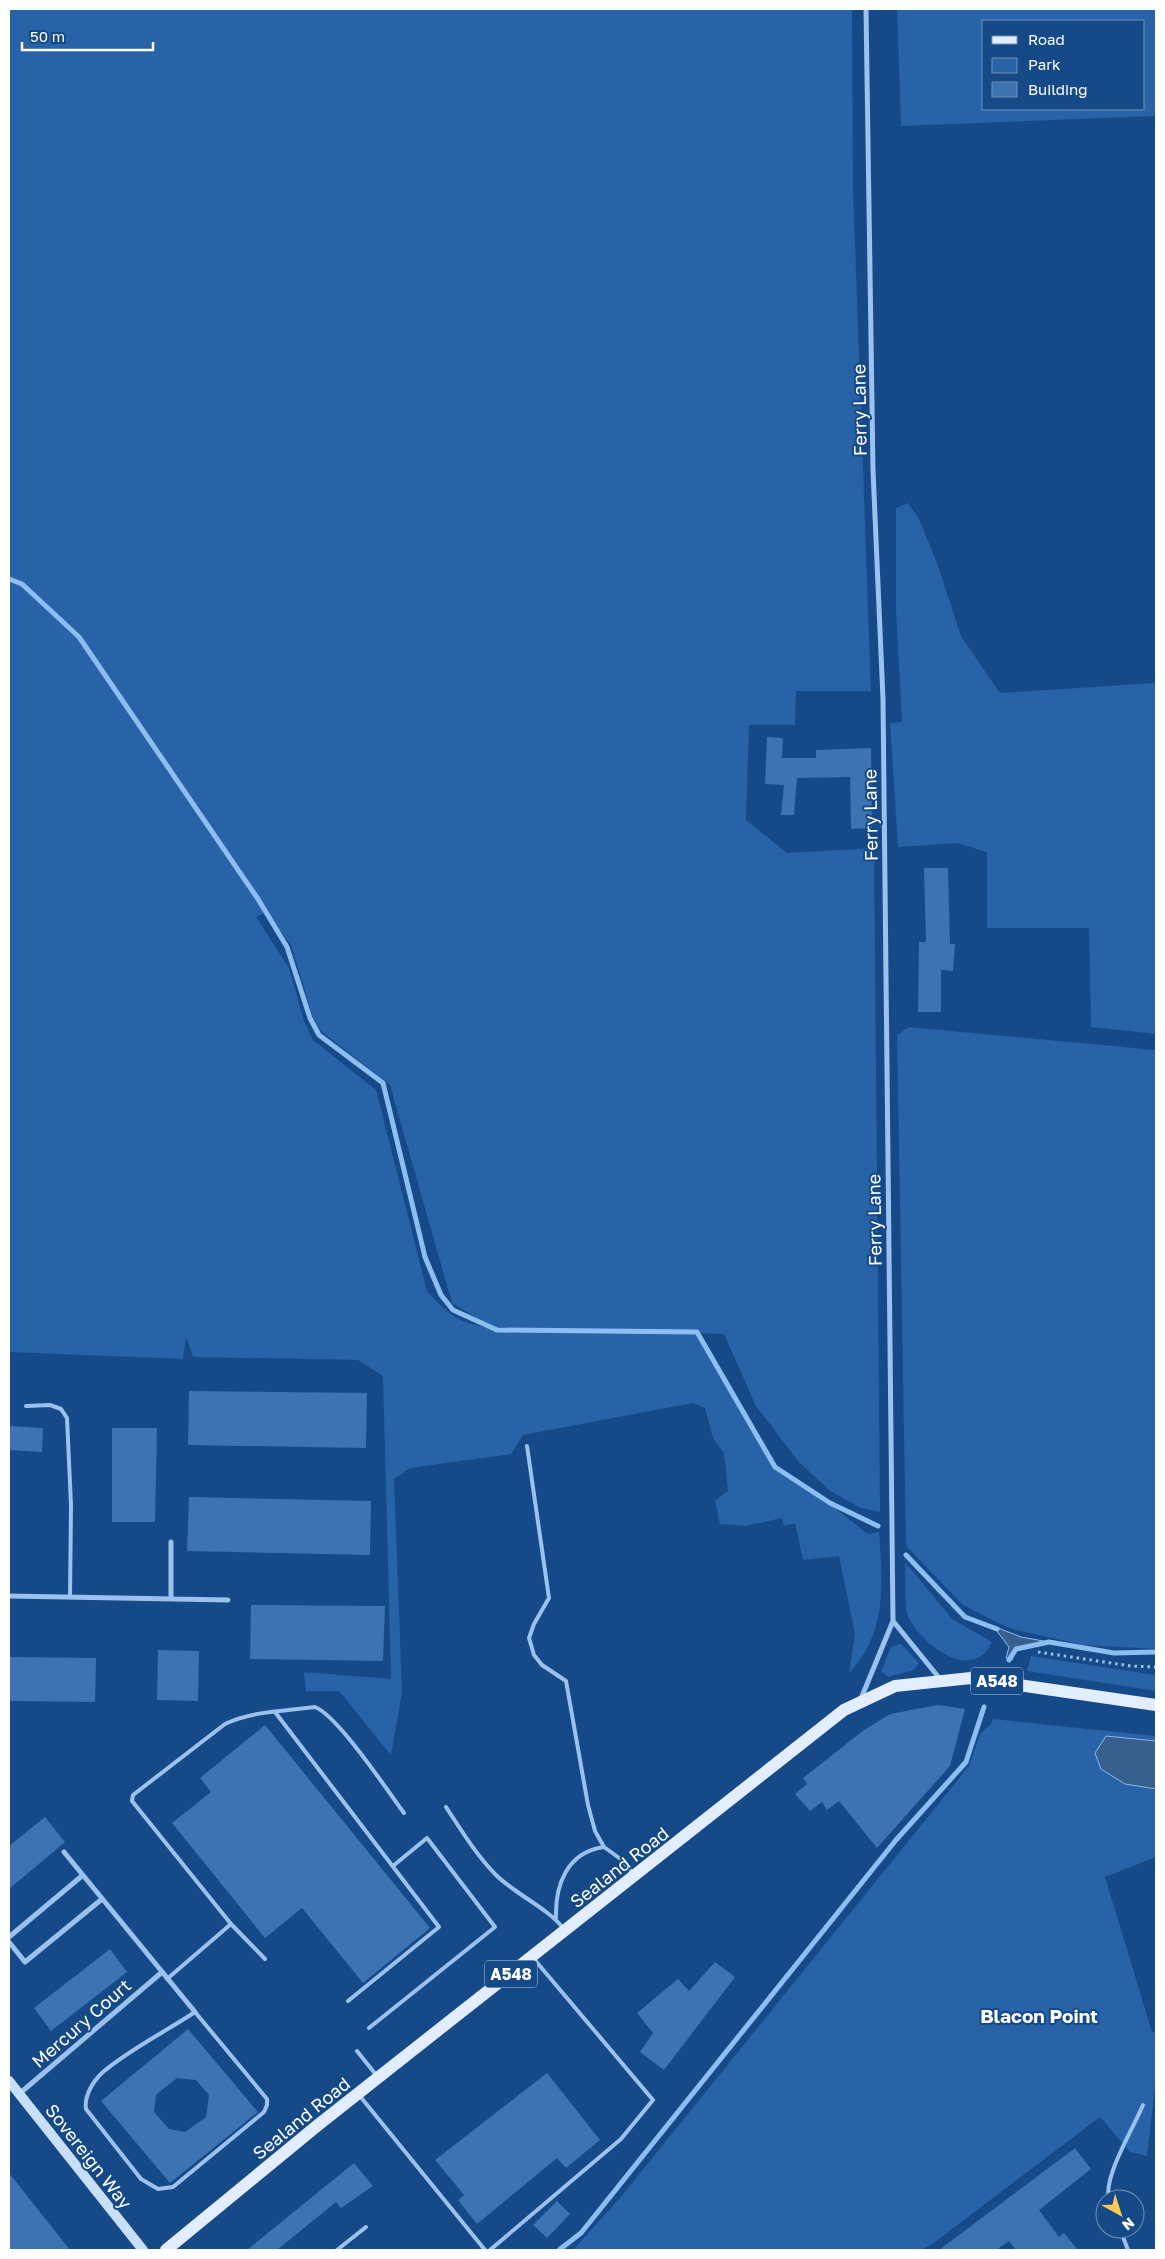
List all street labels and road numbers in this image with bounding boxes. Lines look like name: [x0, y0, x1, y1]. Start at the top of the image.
street label: Ferry Lane: [847, 364, 871, 456]
street label: Ferry Lane: [858, 769, 882, 861]
street label: Ferry Lane: [862, 1174, 886, 1266]
road number: A548: [971, 1668, 1023, 1694]
street label: Sealand Road: [565, 1822, 673, 1912]
road number: A548: [485, 1960, 537, 1988]
street label: Mercury Court: [27, 1974, 135, 2072]
street label: Sealand Road: [248, 2072, 354, 2164]
street label: Sovereign Way: [41, 2099, 137, 2213]

